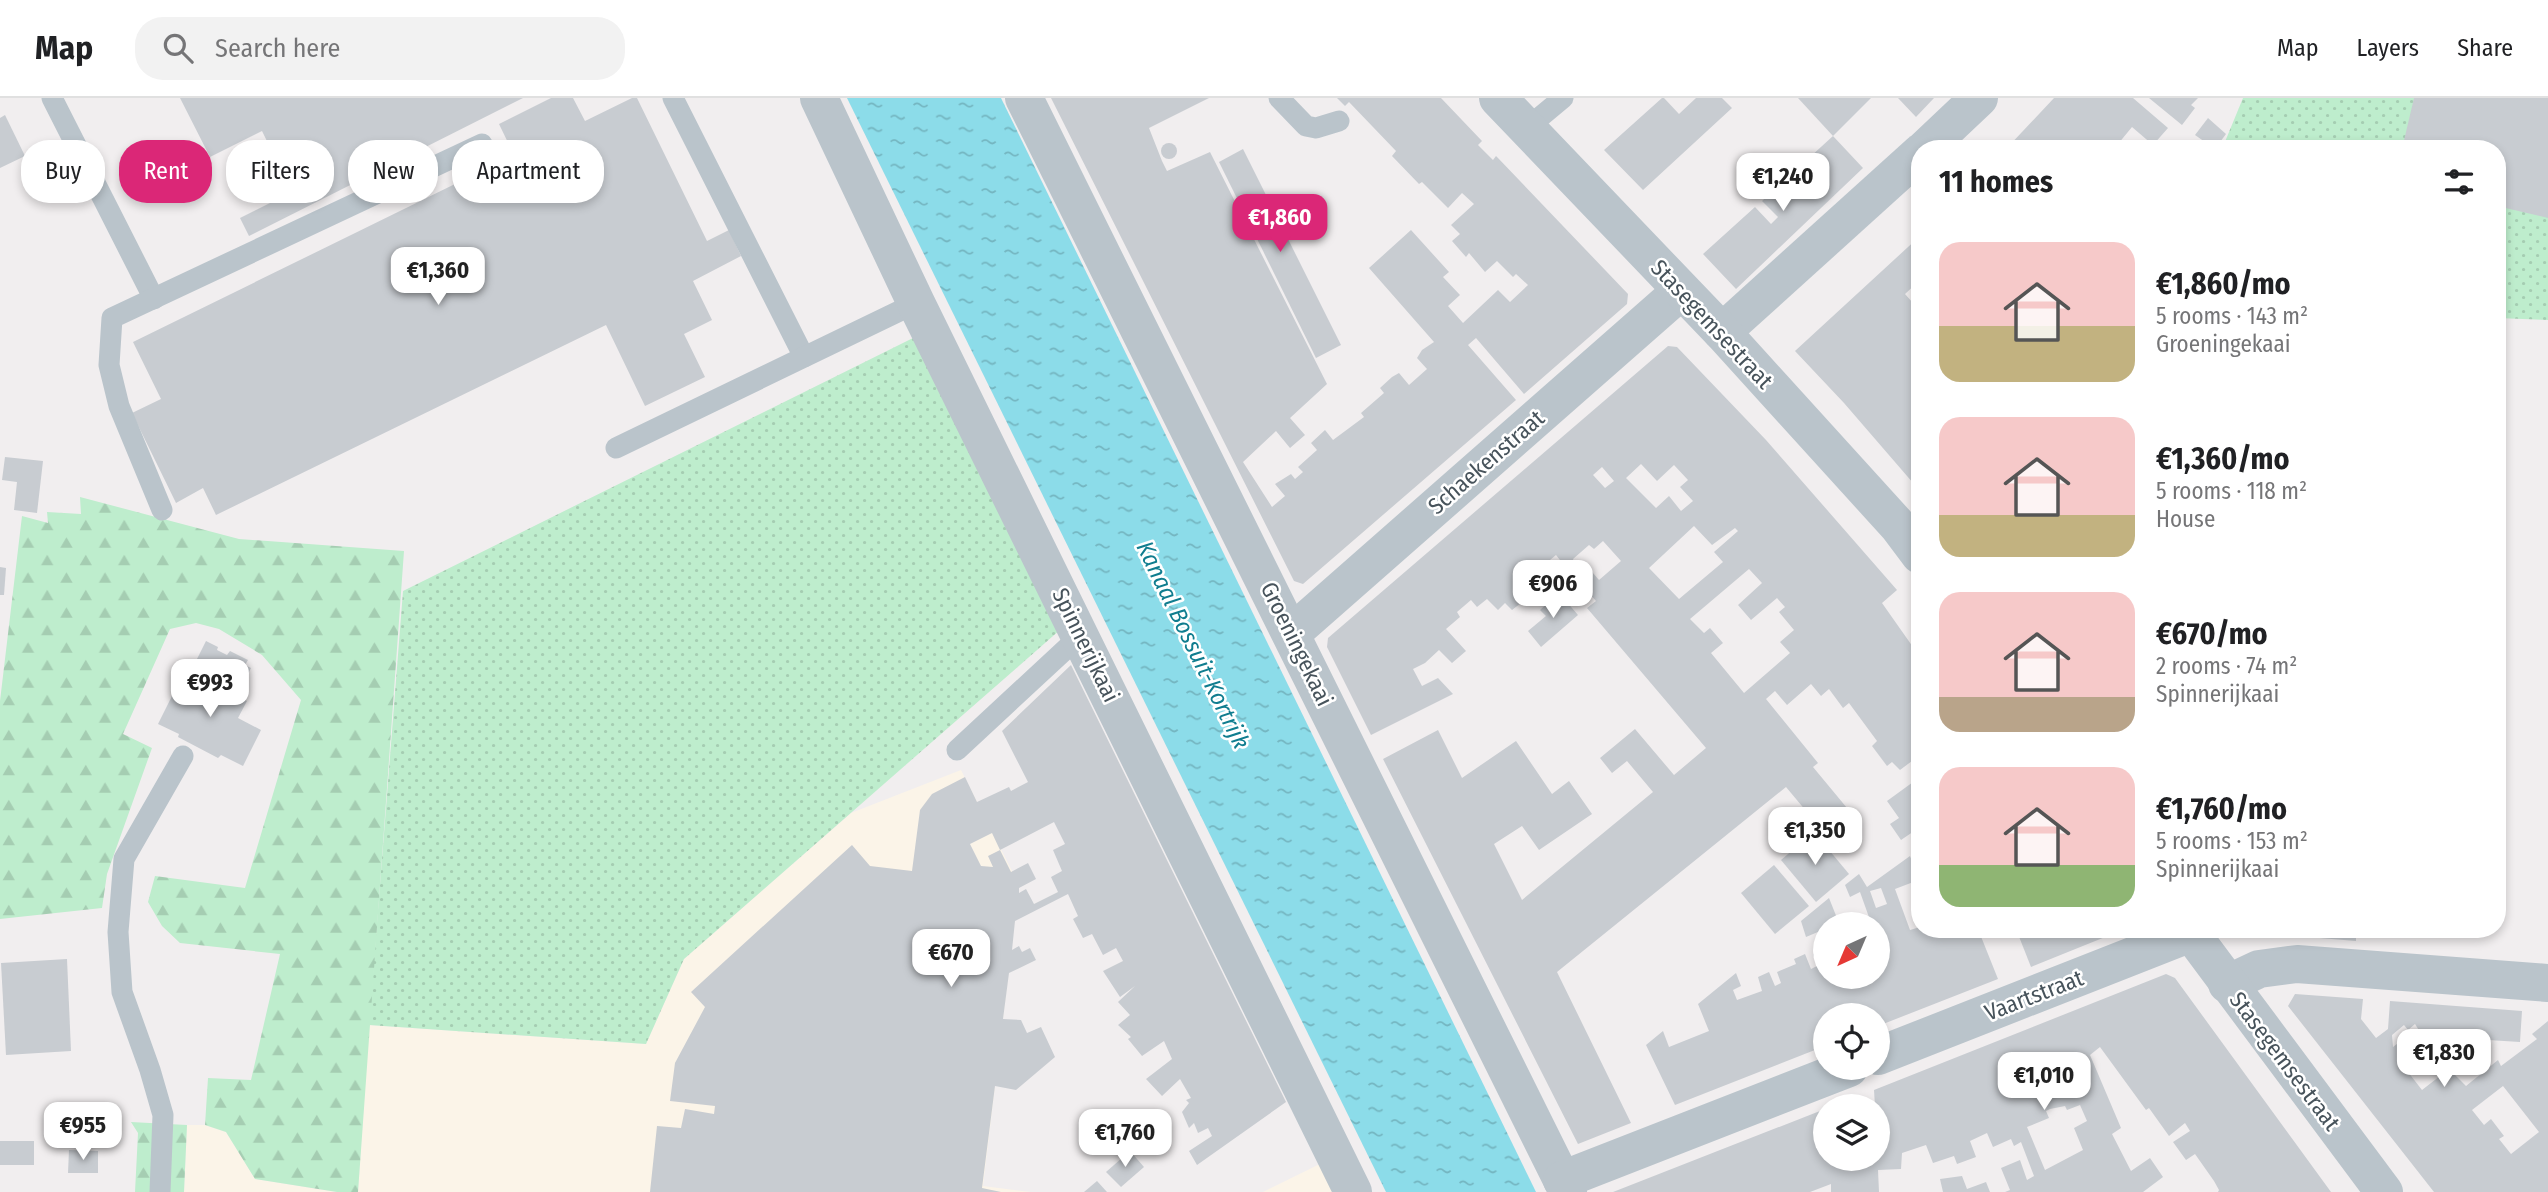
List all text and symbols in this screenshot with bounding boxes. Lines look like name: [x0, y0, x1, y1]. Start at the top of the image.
search box: [135, 17, 625, 80]
text: Map: [35, 28, 93, 68]
icon: search: [159, 29, 197, 67]
text: Search here: [215, 33, 340, 64]
text: Map: [2277, 34, 2319, 62]
text: Layers: [2357, 34, 2419, 62]
text: Share: [2457, 34, 2513, 62]
chip: Buy: [21, 140, 105, 203]
chip: Rent: [119, 140, 212, 203]
chip: Filters: [226, 140, 334, 203]
chip: New: [348, 140, 438, 203]
chip: Apartment: [452, 140, 604, 203]
pin: €1,240: [1726, 153, 1840, 213]
text: €1,240: [1752, 162, 1814, 190]
icon: filters: [2440, 163, 2478, 201]
text: 11 homes: [1939, 164, 2053, 200]
pin: €1,860: [1223, 194, 1337, 254]
text: €1,860: [1248, 203, 1312, 231]
pin: €1,360: [381, 248, 495, 307]
street label: Stasegemsestraat: [1645, 254, 1779, 395]
text: €1,360: [407, 256, 469, 284]
text: €1,860/mo: [2156, 266, 2291, 302]
icon: home: [1995, 270, 2079, 354]
text: 5 rooms · 143 m²: [2156, 302, 2308, 330]
text: Groeningekaai: [2156, 330, 2290, 358]
street label: Schaekenstraat: [1422, 404, 1550, 520]
text: €1,360/mo: [2156, 441, 2289, 477]
icon: home: [1995, 445, 2079, 529]
text: 5 rooms · 118 m²: [2156, 477, 2307, 505]
text: House: [2156, 505, 2215, 533]
water label: Kanaal Bossuit-Kortrijk: [1131, 537, 1255, 753]
pin: €906: [1512, 560, 1594, 620]
text: €906: [1529, 569, 1577, 597]
street label: Groeningekaai: [1255, 577, 1339, 711]
street label: Spinnerijkaai: [1046, 583, 1126, 707]
text: €670/mo: [2156, 616, 2268, 652]
icon: home: [1995, 620, 2079, 704]
text: 2 rooms · 74 m²: [2156, 652, 2297, 680]
pin: €993: [169, 660, 251, 719]
text: €993: [187, 668, 233, 696]
text: Spinnerijkaai: [2156, 680, 2279, 708]
text: €1,760/mo: [2156, 791, 2287, 827]
icon: home: [1995, 795, 2079, 879]
pin: €1,350: [1758, 808, 1872, 867]
text: €1,350: [1784, 816, 1846, 844]
text: 5 rooms · 153 m²: [2156, 827, 2308, 855]
text: Spinnerijkaai: [2156, 855, 2279, 883]
north arrow: [1813, 912, 1890, 989]
map controls: [1813, 912, 1890, 1171]
pin: €670: [910, 930, 992, 989]
text: €670: [928, 938, 974, 966]
street label: Vaartstraat: [1981, 963, 2088, 1027]
street label: Stasegemsestraat: [2224, 986, 2347, 1136]
button: locate: [1813, 1003, 1890, 1080]
pin: €1,830: [2387, 1030, 2501, 1089]
text: €1,830: [2413, 1038, 2475, 1066]
pin: €1,010: [1987, 1052, 2101, 1112]
text: €1,010: [2014, 1061, 2074, 1089]
button: layers: [1813, 1094, 1890, 1171]
pin: €955: [42, 1102, 124, 1162]
pin: €1,760: [1068, 1110, 1182, 1169]
text: €955: [60, 1111, 106, 1139]
text: €1,760: [1095, 1118, 1155, 1146]

